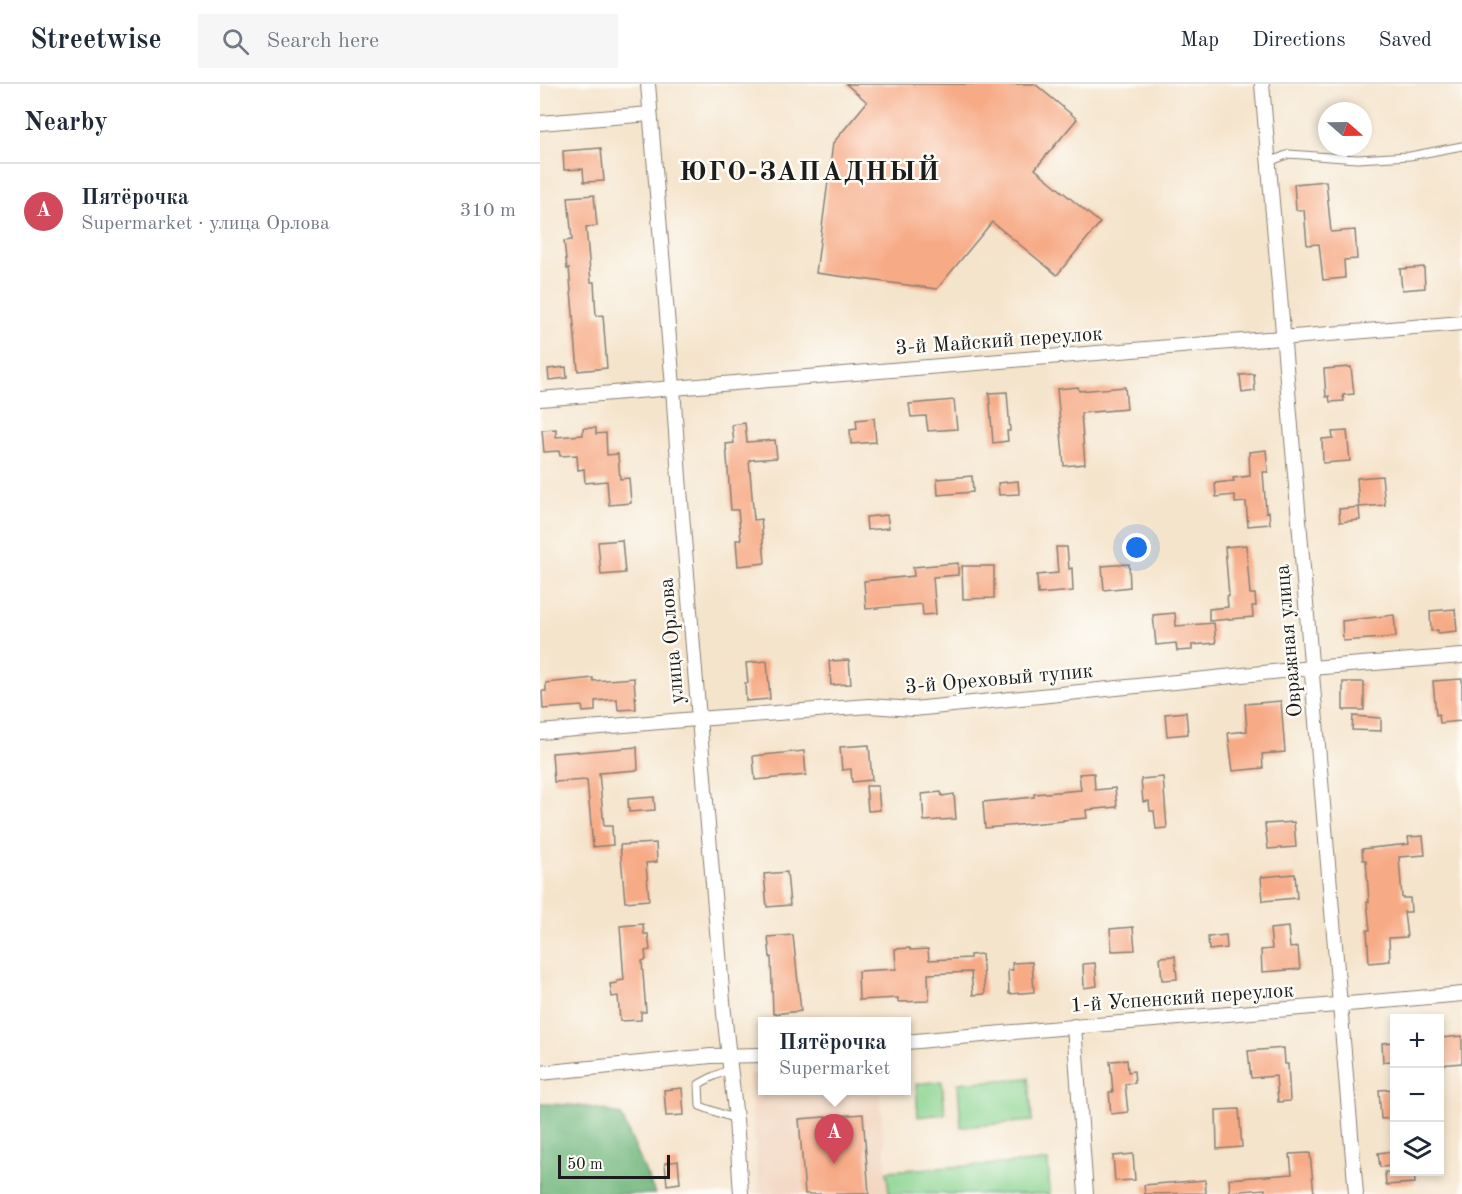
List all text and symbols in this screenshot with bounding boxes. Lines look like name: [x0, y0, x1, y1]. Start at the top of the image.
search box: [198, 14, 618, 68]
icon: search: [219, 25, 252, 58]
text: Streetwise: [30, 27, 162, 55]
text: Search here: [267, 30, 379, 52]
text: Map: [1180, 30, 1219, 51]
text: Directions: [1252, 30, 1346, 51]
text: Saved: [1379, 30, 1432, 51]
north arrow: [1318, 102, 1372, 156]
text: Nearby: [24, 110, 108, 136]
district label: ЮГО-ЗАПАДНЫЙ: [679, 154, 941, 186]
text: Пятёрочка: [81, 187, 189, 209]
text: A: [36, 201, 51, 221]
text: 310 m: [460, 201, 516, 221]
text: Supermarket · улица Орлова: [81, 214, 330, 234]
street label: 3-й Майский переулок: [895, 324, 1104, 359]
your location: [1122, 533, 1151, 562]
street label: Овражная улица: [1272, 563, 1307, 718]
street label: улица Орлова: [657, 577, 688, 705]
street label: 3-й Ореховый тупик: [904, 661, 1094, 698]
street label: 1-й Успенский переулок: [1070, 980, 1295, 1017]
map controls: [1390, 1014, 1444, 1176]
button: +: [1390, 1014, 1444, 1068]
popup: [758, 1017, 911, 1095]
text: Пятёрочка: [779, 1032, 887, 1054]
text: Supermarket: [779, 1059, 890, 1079]
button: −: [1390, 1068, 1444, 1122]
pin: A: [814, 1114, 854, 1164]
button: layers: [1390, 1122, 1444, 1176]
scale bar: [558, 1152, 670, 1180]
text: 50 m: [567, 1157, 603, 1173]

